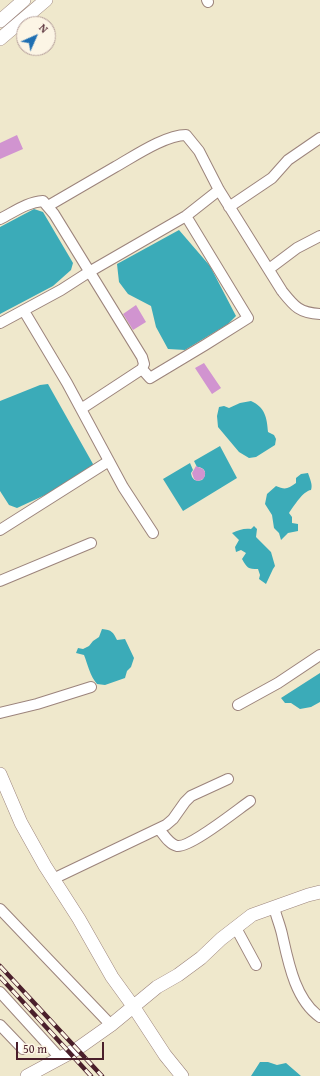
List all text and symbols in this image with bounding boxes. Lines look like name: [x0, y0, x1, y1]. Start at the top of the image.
north arrow: [16, 16, 56, 56]
text: N: [36, 20, 52, 36]
scale bar: [18, 1034, 106, 1060]
text: 50 m: [23, 1040, 47, 1057]

